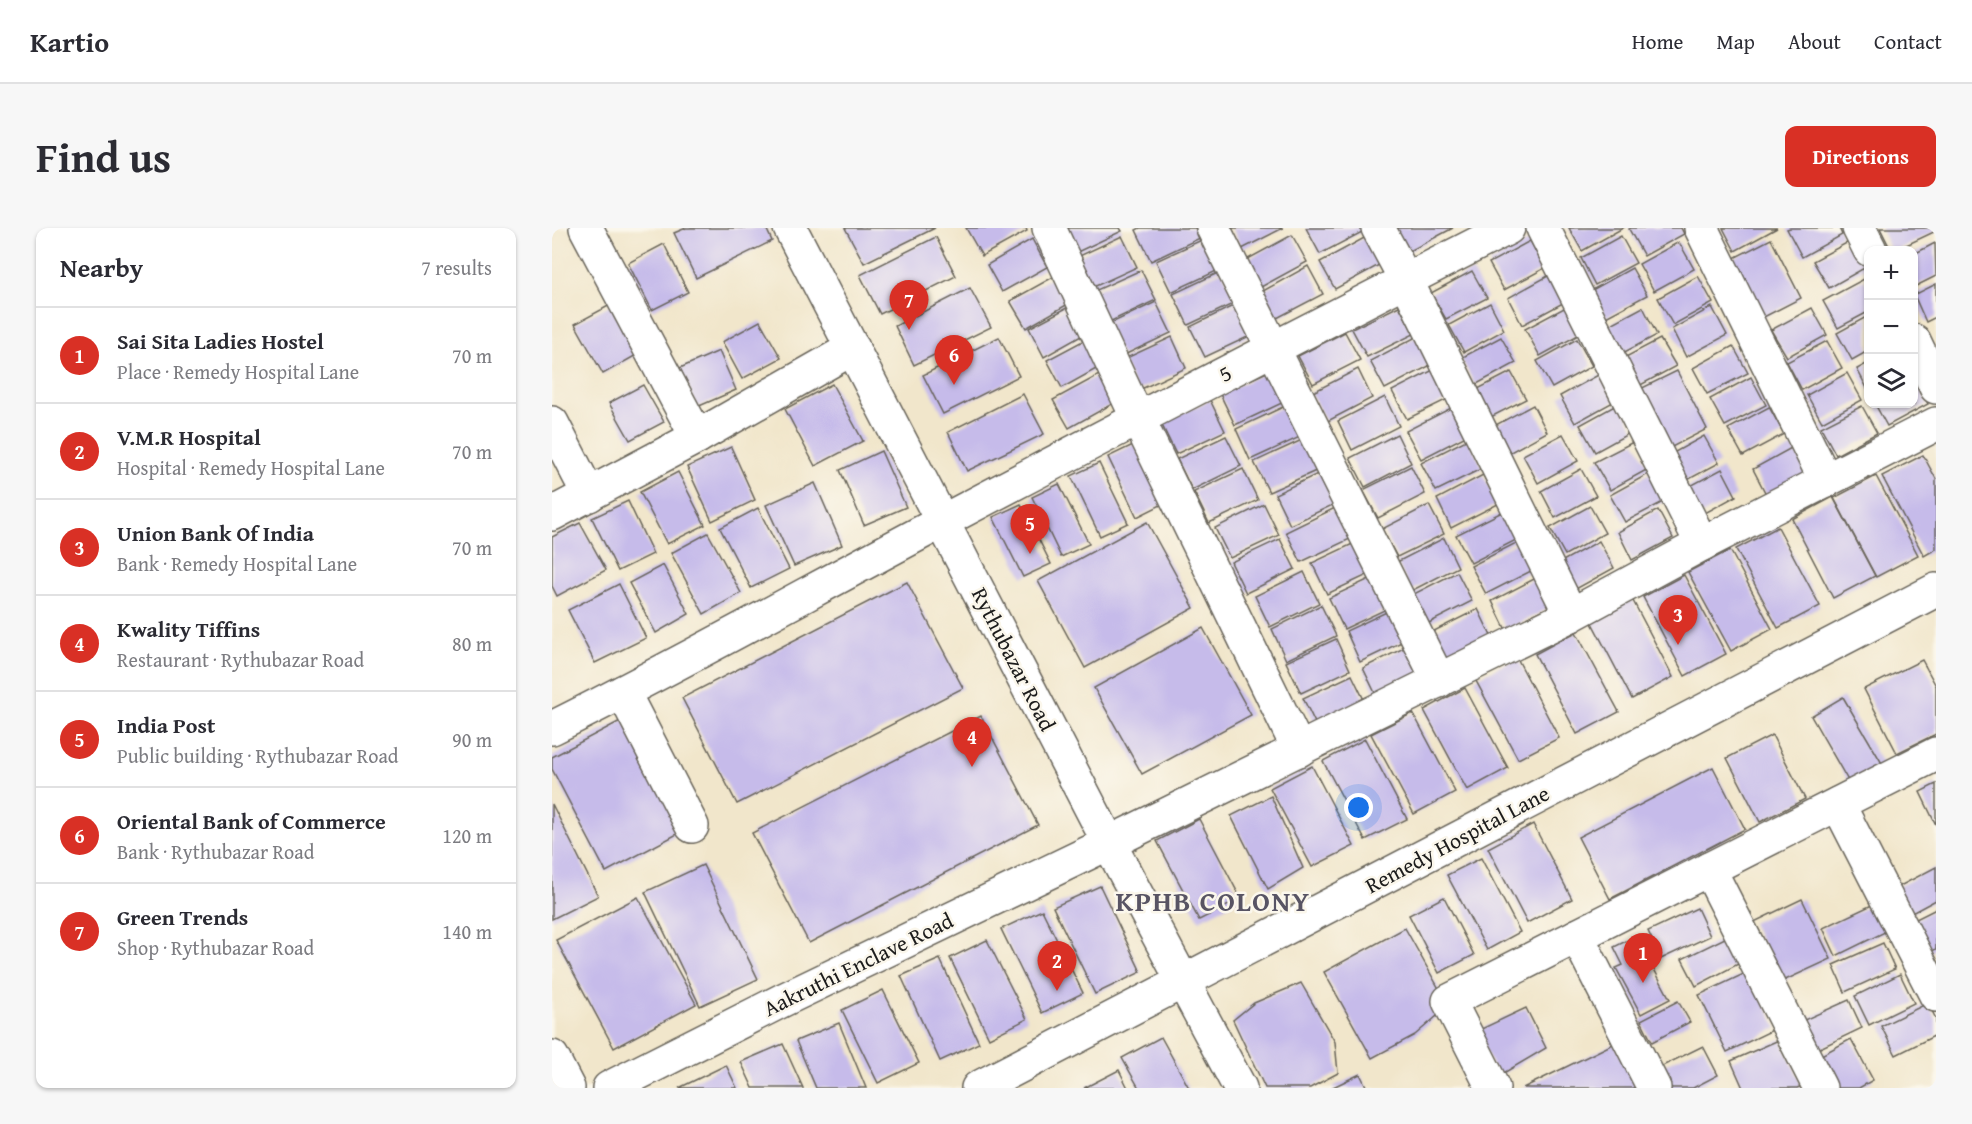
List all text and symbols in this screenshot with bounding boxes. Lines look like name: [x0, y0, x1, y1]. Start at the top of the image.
text: Kartio: [30, 21, 109, 62]
text: Home: [1632, 26, 1683, 57]
text: Map: [1716, 26, 1755, 57]
text: About: [1788, 26, 1841, 57]
text: Contact: [1874, 26, 1942, 57]
text: Find us: [36, 126, 171, 187]
button: Directions: [1785, 126, 1936, 187]
map controls: [1864, 246, 1918, 408]
button: +: [1864, 246, 1918, 300]
text: Nearby: [60, 248, 143, 287]
text: 7 results: [421, 253, 492, 282]
pin: 7: [890, 280, 928, 330]
button: −: [1864, 300, 1918, 354]
text: Sai Sita Ladies Hostel: [117, 325, 324, 357]
pin: 6: [934, 336, 974, 385]
text: 1: [74, 341, 85, 370]
text: 70 m: [452, 341, 492, 370]
button: layers: [1864, 354, 1918, 408]
street label: 5: [1213, 356, 1237, 390]
text: Place · Remedy Hospital Lane: [117, 357, 359, 386]
text: V.M.R Hospital: [117, 421, 261, 453]
text: 2: [74, 437, 85, 466]
text: 70 m: [452, 437, 492, 466]
text: Hospital · Remedy Hospital Lane: [117, 453, 385, 482]
pin: 5: [1010, 504, 1050, 554]
text: Union Bank Of India: [117, 517, 314, 549]
text: 3: [74, 533, 85, 562]
text: 70 m: [452, 533, 492, 562]
text: Bank · Remedy Hospital Lane: [117, 549, 357, 578]
street label: Rythubazar Road: [964, 582, 1064, 737]
pin: 3: [1658, 596, 1698, 645]
text: Kwality Tiffins: [117, 613, 260, 645]
text: 4: [74, 629, 85, 658]
text: 80 m: [452, 629, 492, 658]
text: Restaurant · Rythubazar Road: [117, 645, 364, 674]
text: India Post: [117, 709, 215, 741]
pin: 4: [952, 718, 992, 767]
text: 5: [74, 725, 85, 754]
text: 90 m: [452, 725, 492, 754]
text: Public building · Rythubazar Road: [117, 741, 399, 770]
street label: Remedy Hospital Lane: [1359, 777, 1555, 901]
your location: [1344, 793, 1373, 822]
text: Oriental Bank of Commerce: [117, 805, 386, 837]
text: 6: [74, 821, 85, 850]
text: 120 m: [442, 821, 492, 850]
text: Bank · Rythubazar Road: [117, 837, 314, 866]
district label: KPHB COLONY: [1115, 880, 1311, 921]
text: Green Trends: [117, 901, 248, 933]
street label: Aakruthi Enclave Road: [758, 904, 959, 1024]
text: 7: [74, 917, 85, 946]
text: 140 m: [442, 917, 492, 946]
text: Shop · Rythubazar Road: [117, 933, 314, 962]
pin: 1: [1624, 934, 1662, 983]
pin: 2: [1038, 942, 1076, 991]

